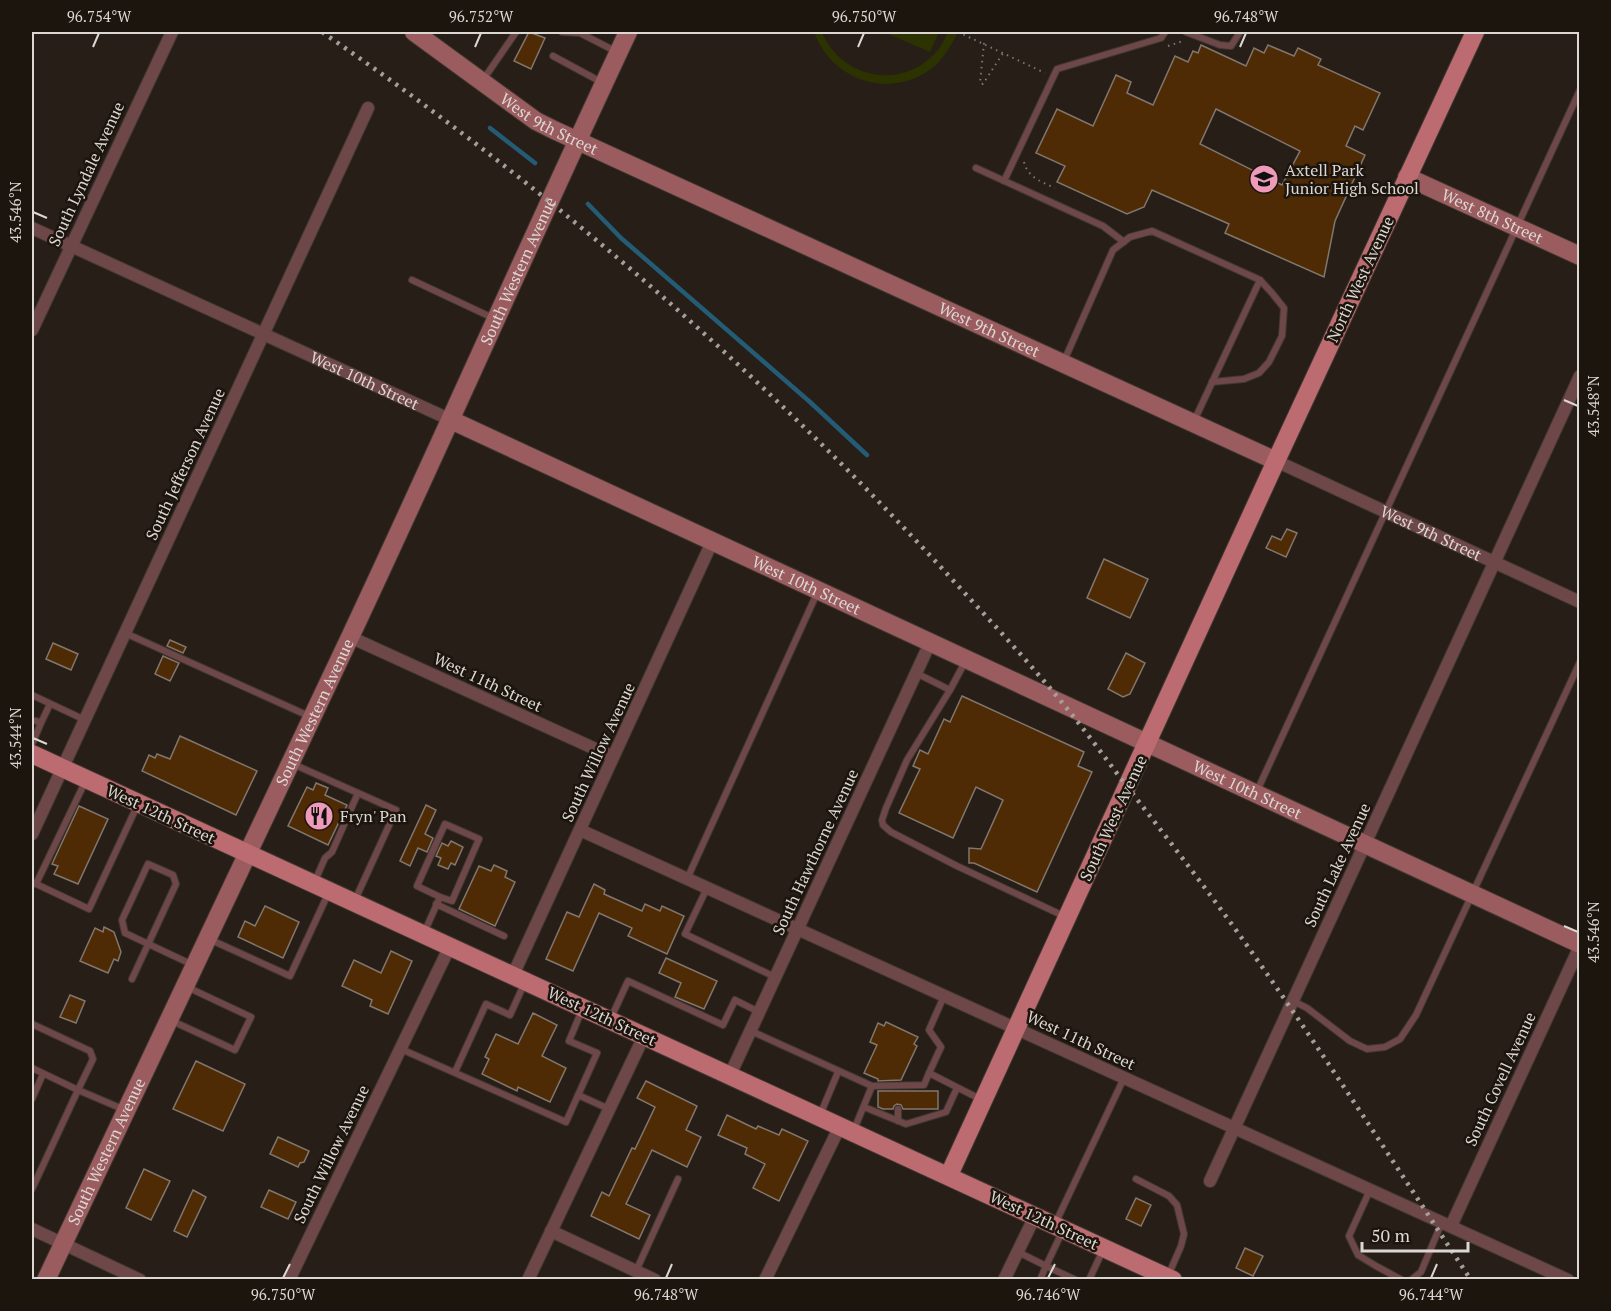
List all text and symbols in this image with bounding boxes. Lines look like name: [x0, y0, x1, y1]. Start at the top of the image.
text: 96.754°W: [67, 6, 132, 26]
text: 96.752°W: [449, 6, 514, 26]
text: 96.750°W: [832, 6, 897, 26]
text: 96.748°W: [1214, 6, 1279, 26]
street label: West 9th Street: [496, 88, 602, 160]
street label: South Lyndale Avenue: [43, 98, 129, 250]
place label: Axtell Park Junior High School: [1285, 159, 1419, 199]
school or university icon: Axtell Park Junior High School: [1248, 163, 1280, 195]
text: 43.546°N: [5, 181, 25, 243]
street label: West 8th Street: [1438, 183, 1547, 249]
street label: South Western Avenue: [475, 193, 561, 349]
street label: North West Avenue: [1321, 212, 1399, 346]
street label: West 9th Street: [935, 297, 1044, 362]
street label: West 10th Street: [307, 346, 423, 415]
text: 43.548°N: [1583, 375, 1603, 437]
street label: South Jefferson Avenue: [140, 384, 230, 544]
street label: West 9th Street: [1377, 500, 1485, 566]
street label: West 10th Street: [749, 550, 865, 620]
street label: South Western Avenue: [270, 635, 359, 789]
street label: West 11th Street: [430, 647, 546, 717]
street label: South Willow Avenue: [556, 679, 640, 825]
text: 43.544°N: [5, 707, 25, 769]
street label: South West Avenue: [1074, 751, 1152, 885]
street label: West 10th Street: [1189, 755, 1306, 824]
street label: South Hawthorne Avenue: [767, 765, 863, 939]
street label: West 12th Street: [103, 779, 219, 849]
street label: South Lake Avenue: [1299, 799, 1375, 931]
restaurant icon: Fryn' Pan: [303, 800, 335, 832]
place label: Fryn' Pan: [340, 805, 407, 827]
text: 43.546°N: [1583, 901, 1603, 963]
street label: West 12th Street: [544, 981, 660, 1051]
street label: West 11th Street: [1023, 1005, 1139, 1075]
street label: South Covell Avenue: [1459, 1008, 1541, 1150]
street label: South Western Avenue: [62, 1074, 150, 1229]
street label: South Willow Avenue: [288, 1081, 374, 1227]
street label: West 12th Street: [986, 1185, 1102, 1255]
scale bar: [1362, 1215, 1468, 1253]
text: 50 m: [1371, 1223, 1411, 1247]
text: 96.750°W: [251, 1284, 316, 1304]
text: 96.748°W: [634, 1284, 699, 1304]
text: 96.746°W: [1016, 1284, 1081, 1304]
text: 96.744°W: [1399, 1284, 1464, 1304]

